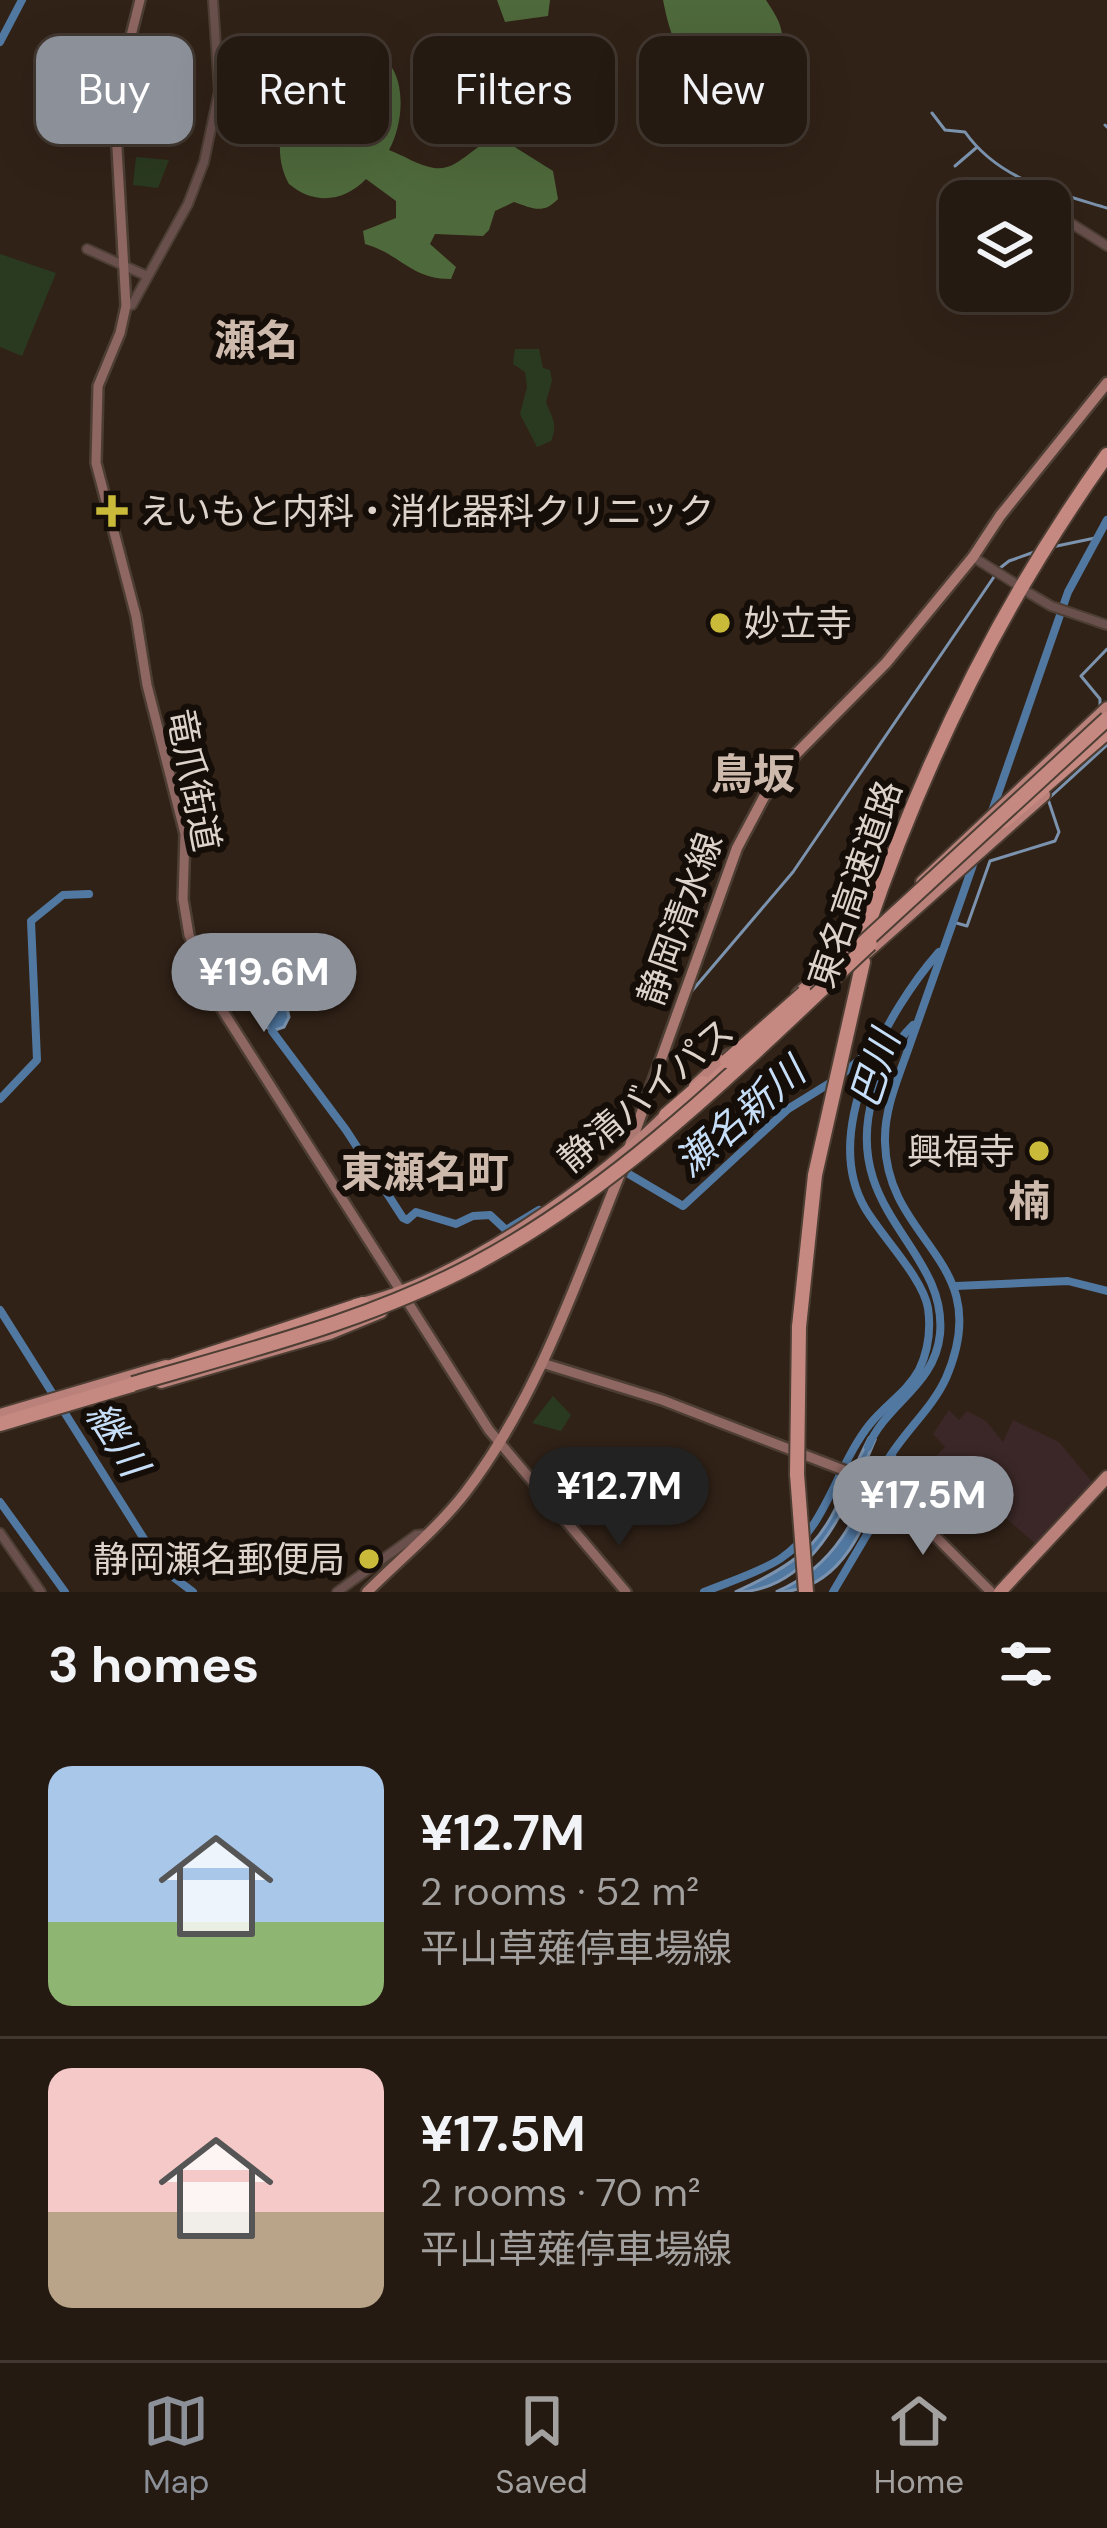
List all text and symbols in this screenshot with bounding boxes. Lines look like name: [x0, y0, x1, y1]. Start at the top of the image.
chip: Buy: [36, 36, 193, 144]
chip: Rent: [217, 36, 389, 144]
chip: Filters: [413, 36, 615, 144]
chip: New: [639, 36, 807, 144]
map controls: [939, 180, 1071, 312]
button: layers: [939, 180, 1071, 312]
district label: 瀬名: [214, 313, 298, 368]
place label: えいもと内科・消化器科クリニック: [139, 488, 714, 535]
marker: えいもと内科・消化器科クリニック: [96, 495, 128, 527]
place label: 妙立寺: [744, 600, 852, 647]
marker: 妙立寺: [707, 610, 733, 636]
street label: 竜爪街道: [157, 705, 231, 855]
district label: 鳥坂: [711, 747, 795, 802]
street label: 東名高速道路: [798, 774, 912, 994]
street label: 静岡清水線: [627, 826, 733, 1012]
pin: ¥19.6M: [166, 933, 362, 1035]
text: ¥19.6M: [198, 946, 330, 997]
street label: 静清バイパス: [548, 1008, 744, 1182]
water label: 巴川: [839, 1020, 913, 1114]
water label: 瀬名新川: [664, 1044, 819, 1187]
place label: 興福寺: [907, 1128, 1015, 1175]
marker: 興福寺: [1026, 1138, 1052, 1164]
district label: 東瀬名町: [341, 1145, 509, 1200]
district label: 楠: [1008, 1174, 1050, 1229]
water label: 継川: [75, 1392, 161, 1489]
pin: ¥12.7M: [521, 1447, 717, 1549]
pin: ¥17.5M: [825, 1456, 1021, 1558]
text: ¥12.7M: [556, 1460, 682, 1511]
text: ¥17.5M: [860, 1469, 986, 1520]
place label: 静岡瀬名郵便局: [93, 1536, 345, 1583]
marker: 静岡瀬名郵便局: [356, 1546, 382, 1572]
text: 3 homes: [48, 1631, 259, 1698]
icon: filters: [993, 1631, 1059, 1697]
text: ¥12.7M: [420, 1799, 585, 1866]
icon: home: [144, 1814, 288, 1958]
text: 2 rooms · 52 m²: [420, 1866, 699, 1917]
text: 平山草薙停車場線: [420, 1923, 732, 1974]
text: ¥17.5M: [420, 2100, 586, 2167]
icon: home: [144, 2116, 288, 2260]
text: 2 rooms · 70 m²: [420, 2167, 701, 2218]
text: 平山草薙停車場線: [420, 2224, 732, 2275]
tab: Map: [143, 2388, 209, 2503]
tab: Saved: [495, 2388, 588, 2503]
tab: Home: [874, 2388, 964, 2503]

